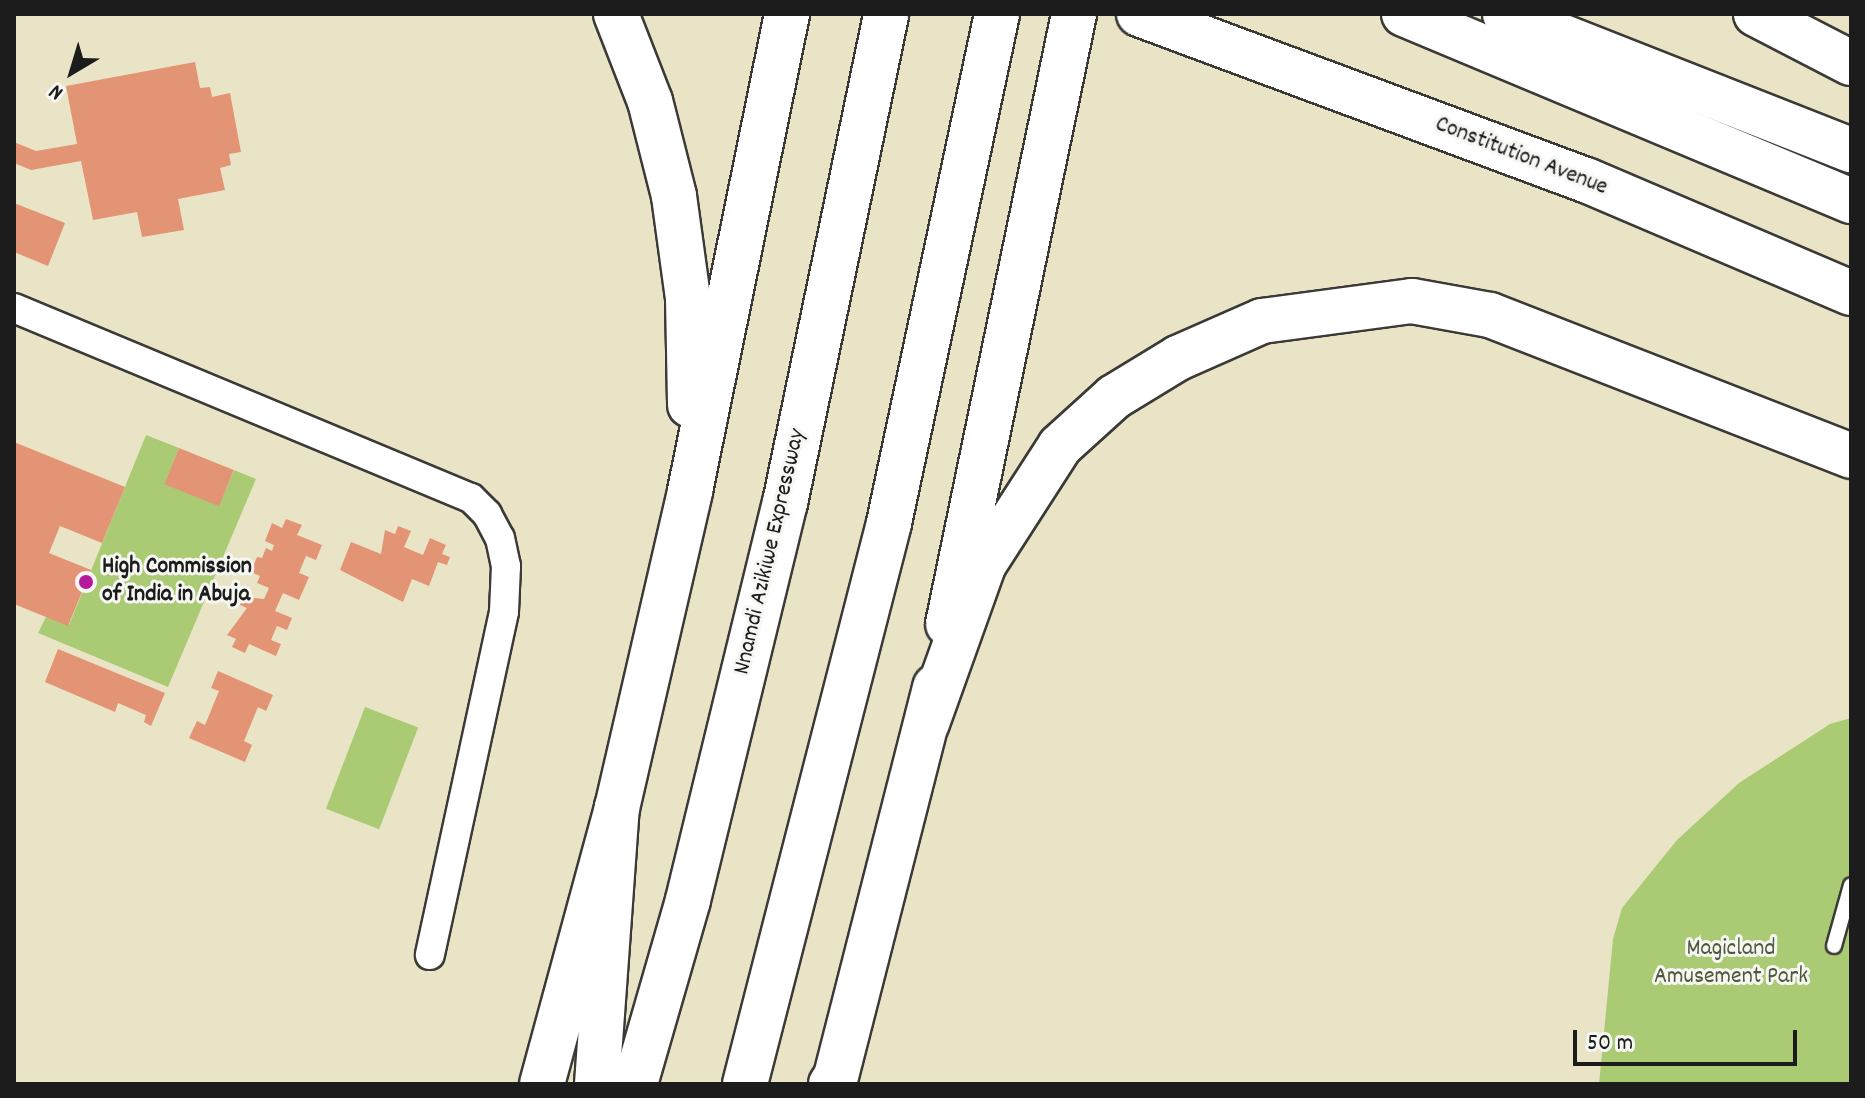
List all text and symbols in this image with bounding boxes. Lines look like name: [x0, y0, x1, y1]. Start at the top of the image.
north arrow: [32, 32, 112, 112]
text: N: [43, 76, 71, 107]
street label: Constitution Avenue: [1431, 111, 1611, 203]
street label: Nnamdi Azikiwe Expressway: [729, 426, 813, 678]
place label: High Commission of India in Abuja: [102, 554, 252, 610]
marker: High Commission of India in Abuja: [77, 573, 95, 591]
park label: Magicland Amusement Park: [1654, 936, 1808, 992]
scale bar: [1577, 1014, 1801, 1064]
text: 50 m: [1587, 1027, 1633, 1061]

